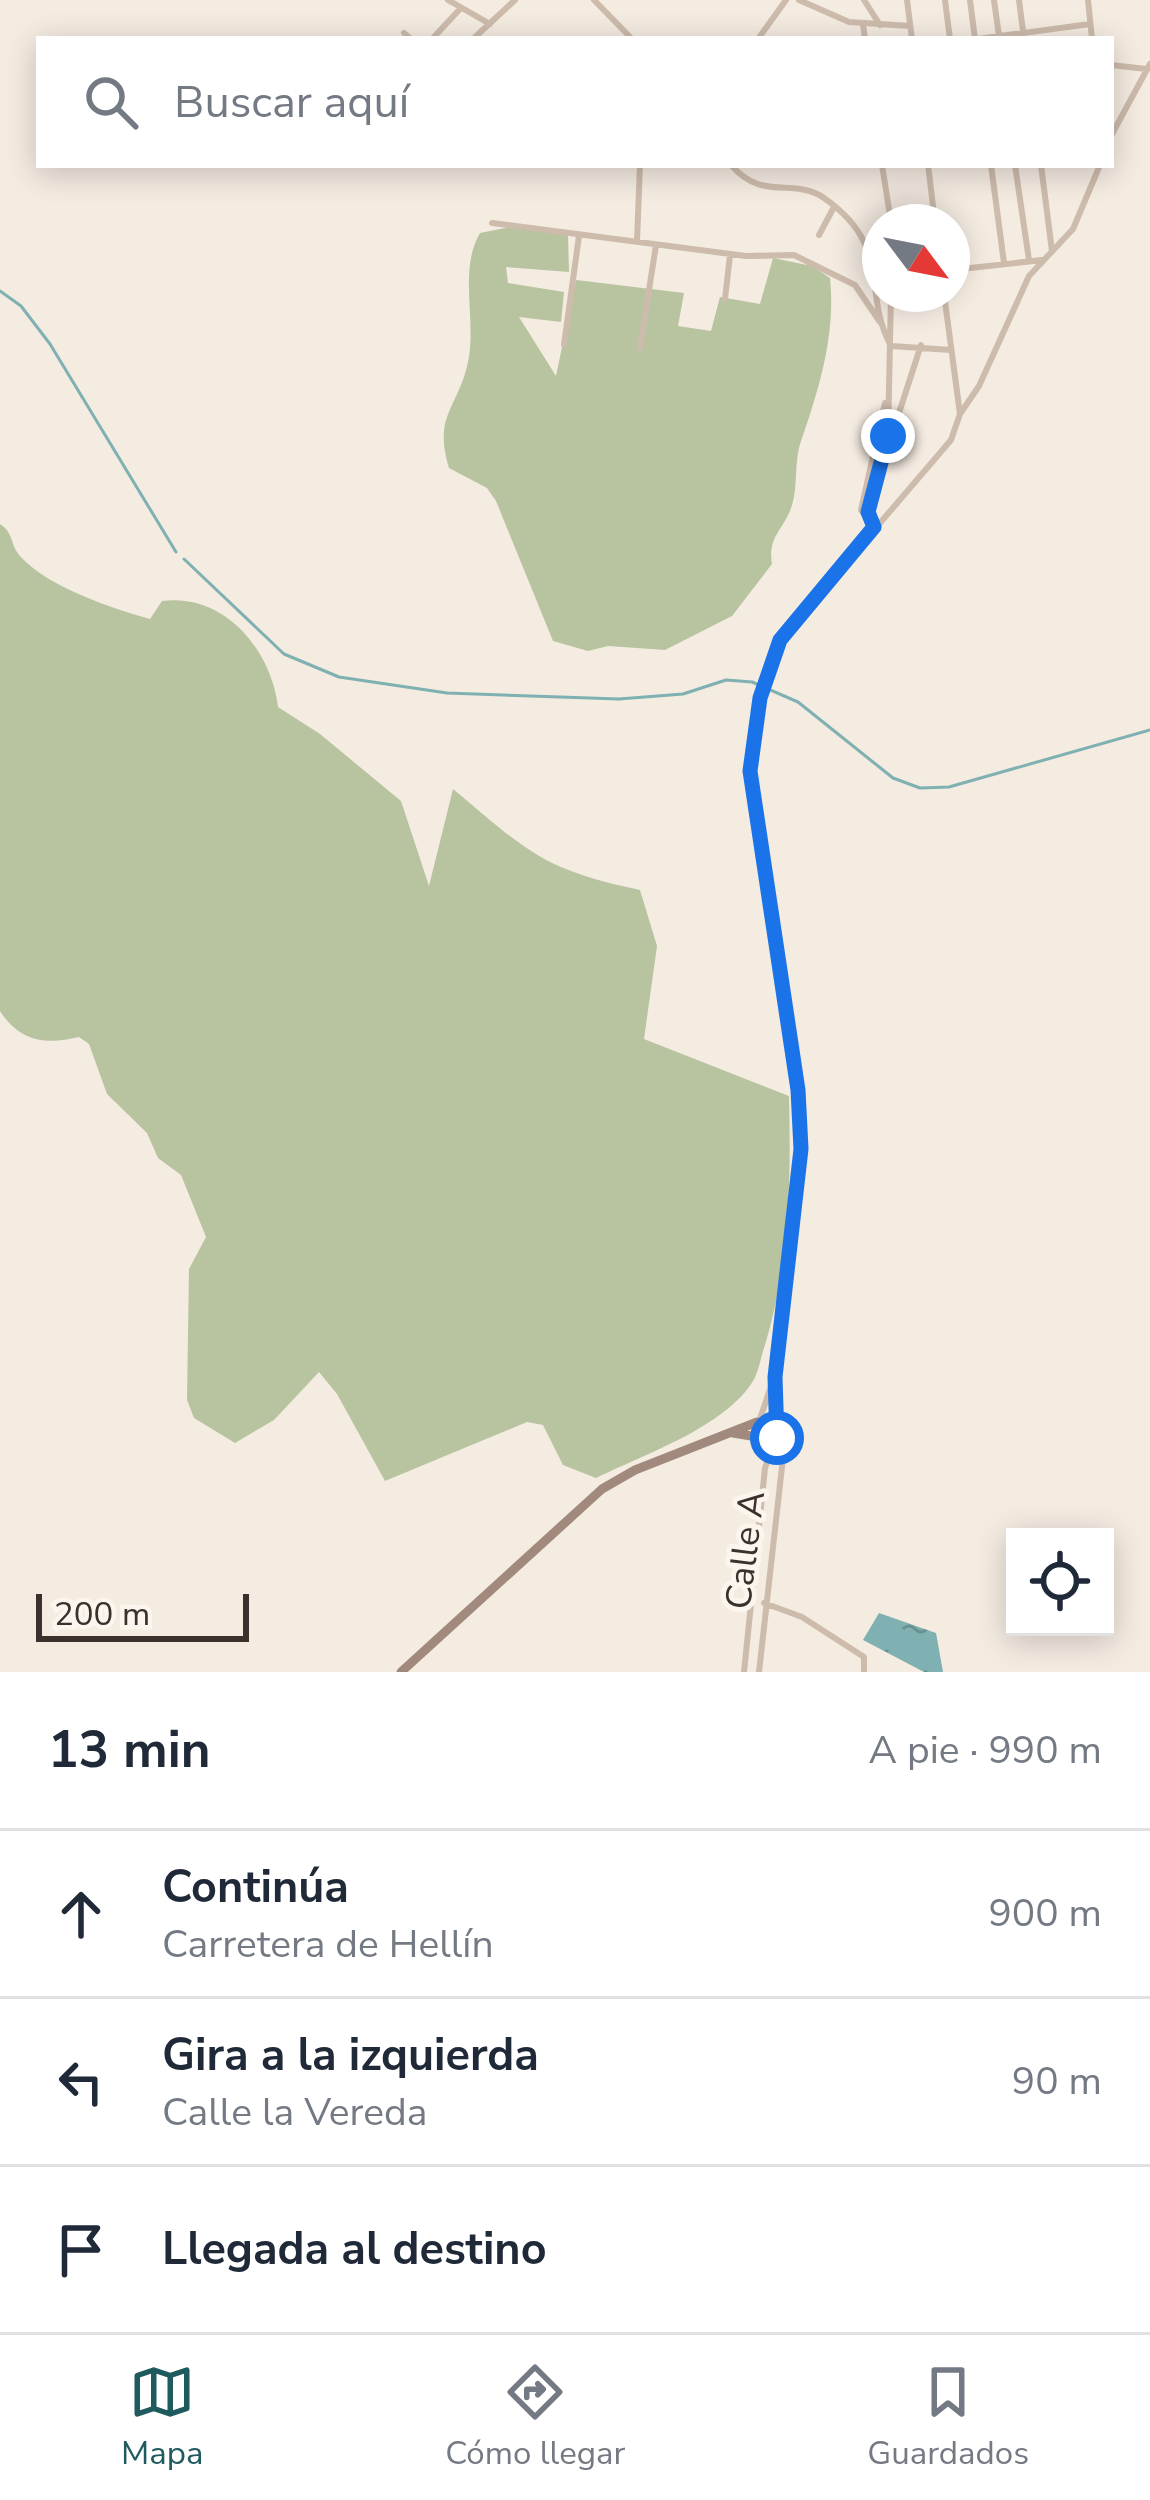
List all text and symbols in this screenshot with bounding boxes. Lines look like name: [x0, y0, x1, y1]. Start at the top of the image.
search box: [36, 36, 1114, 168]
icon: search: [78, 69, 144, 135]
text: Buscar aquí: [174, 72, 409, 133]
north arrow: [862, 204, 970, 312]
route end: [861, 409, 915, 463]
route start: [750, 1411, 804, 1465]
street label: Calle A: [714, 1488, 777, 1612]
map controls: [1006, 1528, 1114, 1636]
button: locate: [1006, 1528, 1114, 1636]
scale bar: [36, 1588, 249, 1641]
text: 200 m: [54, 1592, 150, 1637]
text: 13 min: [48, 1715, 211, 1785]
text: A pie · 990 m: [868, 1724, 1102, 1777]
text: Continúa: [162, 1857, 349, 1918]
icon: ahead: [48, 1881, 114, 1947]
text: 900 m: [988, 1887, 1102, 1940]
text: Carretera de Hellín: [162, 1918, 494, 1971]
text: Gira a la izquierda: [162, 2025, 539, 2086]
icon: left: [48, 2049, 114, 2115]
text: 90 m: [1012, 2055, 1102, 2108]
text: Calle la Vereda: [162, 2086, 427, 2139]
icon: arrive: [48, 2217, 114, 2283]
text: Llegada al destino: [162, 2219, 547, 2280]
tab: Mapa: [121, 2359, 203, 2476]
tab: Cómo llegar: [445, 2359, 625, 2476]
tab: Guardados: [867, 2359, 1029, 2476]

